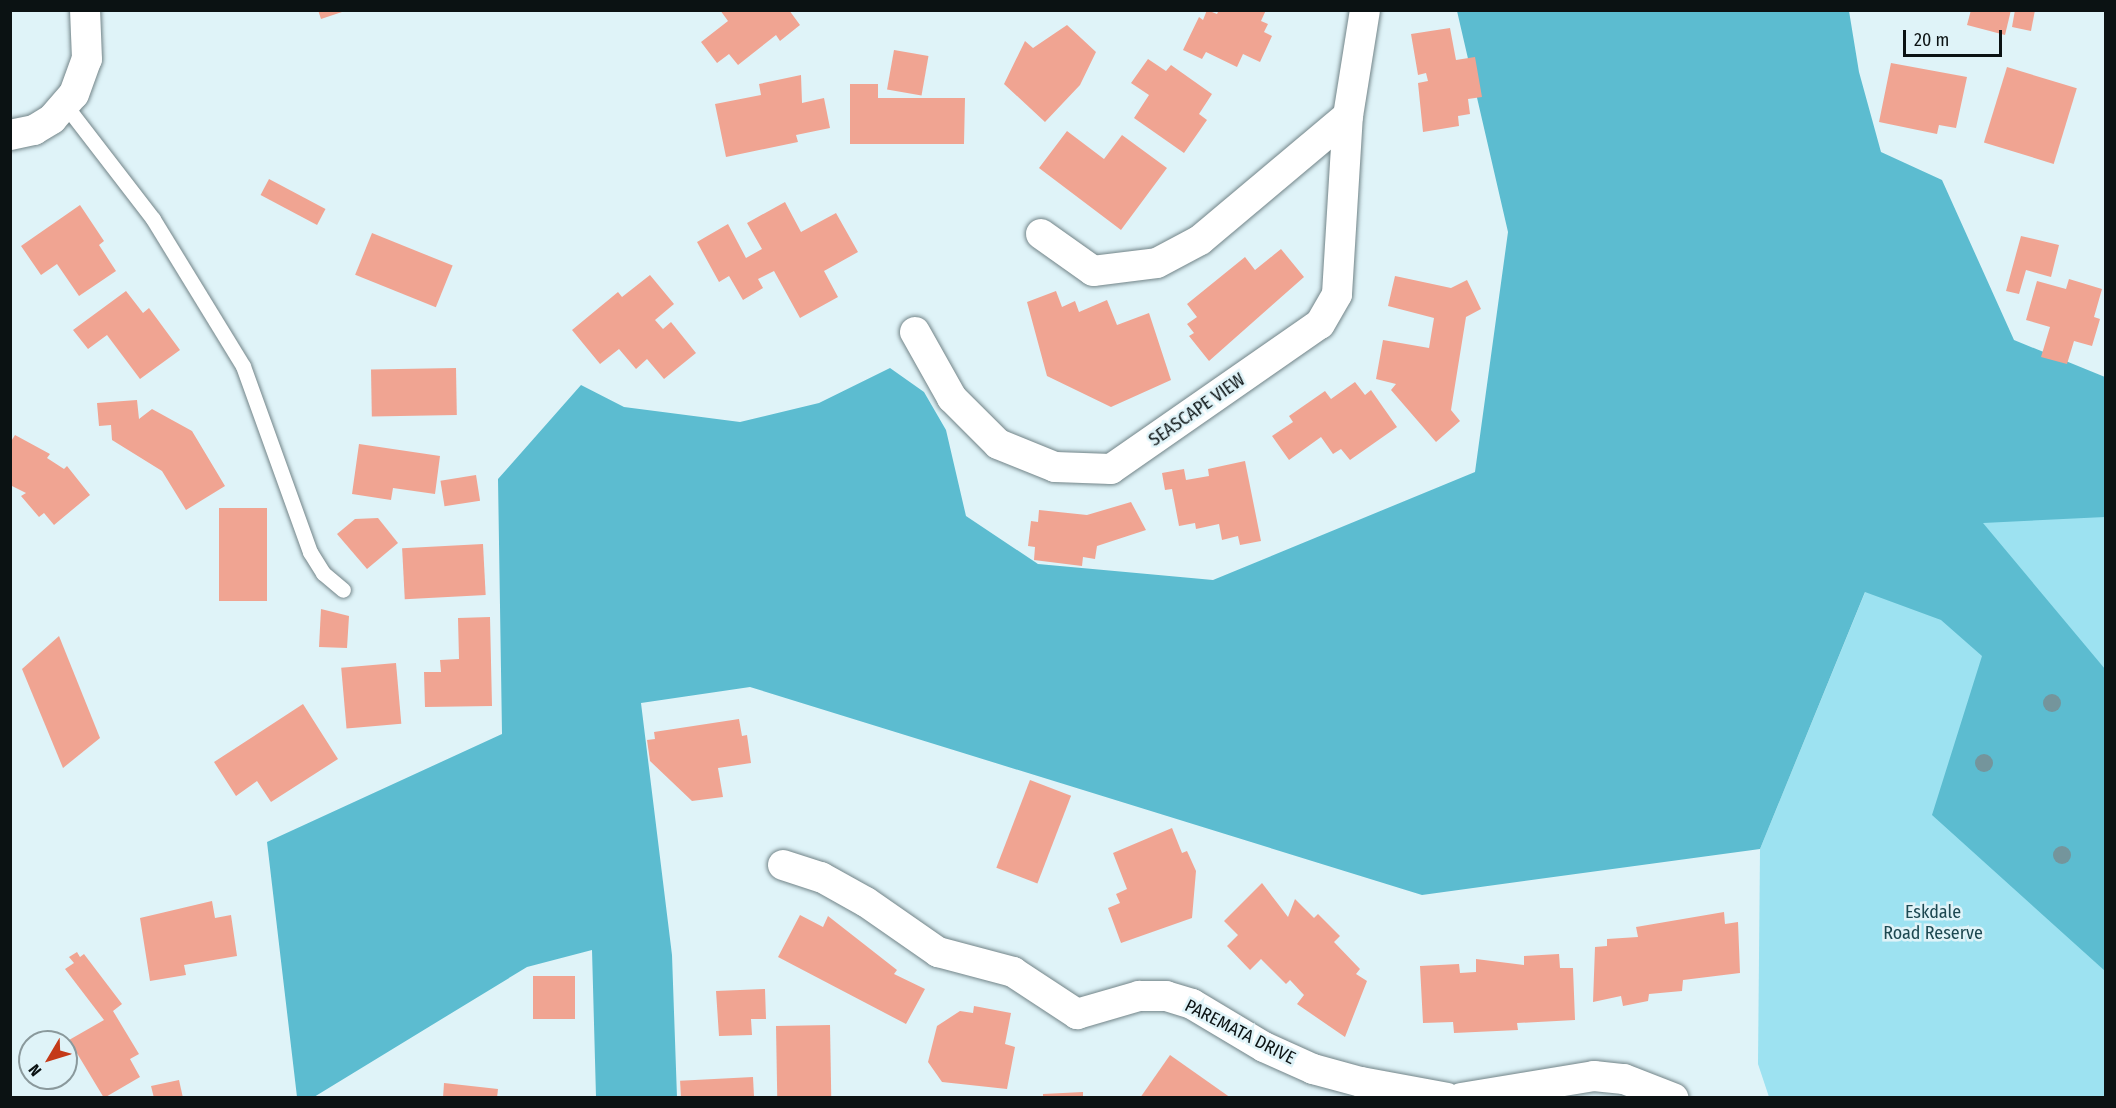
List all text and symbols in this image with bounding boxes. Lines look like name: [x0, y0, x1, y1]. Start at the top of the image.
scale bar: [1906, 18, 2005, 56]
text: 20 m: [1914, 29, 1949, 51]
street label: SEASCAPE VIEW: [1145, 369, 1249, 451]
park label: Eskdale Road Reserve: [1883, 902, 1983, 944]
street label: PAREMATA DRIVE: [1181, 995, 1299, 1069]
north arrow: [18, 1030, 78, 1090]
text: N: [25, 1061, 45, 1080]

